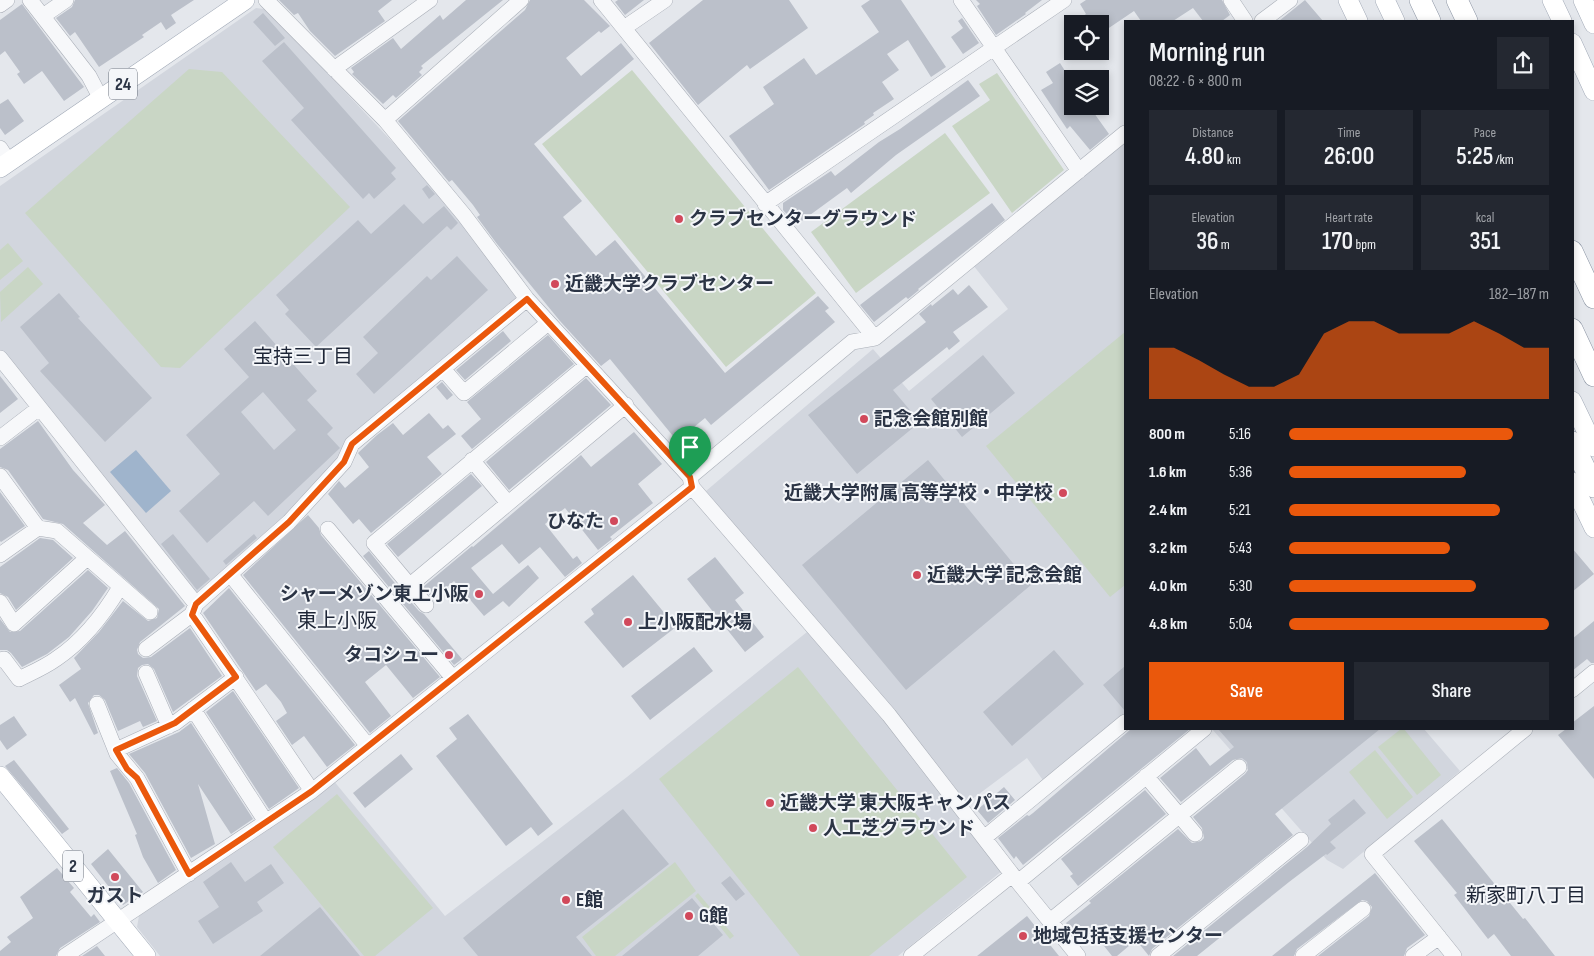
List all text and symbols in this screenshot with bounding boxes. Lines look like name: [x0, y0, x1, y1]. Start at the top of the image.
map controls: [1064, 15, 1109, 115]
button: locate: [1064, 15, 1109, 60]
text: Morning run: [1149, 36, 1265, 69]
button: share: [1497, 37, 1549, 89]
road number: 24: [109, 68, 137, 100]
button: layers: [1064, 70, 1109, 115]
text: 08:22 · 6 × 800 m: [1149, 72, 1242, 91]
text: Distance: [1192, 124, 1234, 141]
text: Time: [1338, 124, 1360, 141]
text: Pace: [1474, 124, 1496, 141]
text: 4.80: [1185, 141, 1224, 172]
text: 26:00: [1324, 141, 1374, 172]
text: 5:25: [1456, 141, 1493, 172]
text: km: [1224, 151, 1241, 168]
text: /km: [1493, 151, 1514, 168]
place label: クラブセンターグラウンド: [689, 208, 917, 231]
text: Elevation: [1191, 209, 1235, 226]
text: Heart rate: [1325, 209, 1373, 226]
text: kcal: [1476, 209, 1494, 226]
marker: クラブセンターグラウンド: [673, 213, 685, 225]
text: 36: [1196, 226, 1219, 257]
text: 170: [1322, 226, 1353, 257]
text: 351: [1470, 226, 1500, 257]
text: m: [1219, 236, 1230, 253]
text: bpm: [1353, 236, 1376, 253]
place label: 近畿大学クラブセンター: [565, 273, 774, 296]
marker: 近畿大学クラブセンター: [549, 278, 561, 290]
text: Elevation: [1149, 285, 1198, 304]
text: 182–187 m: [1489, 285, 1549, 304]
district label: 宝持三丁目: [253, 345, 353, 369]
place label: 記念会館別館: [874, 408, 988, 431]
marker: 記念会館別館: [858, 413, 870, 425]
text: 800 m: [1149, 425, 1185, 444]
text: 5:16: [1229, 425, 1251, 444]
pin: [669, 426, 711, 477]
icon: arrive: [676, 433, 704, 461]
text: 1.6 km: [1149, 463, 1186, 482]
text: 5:36: [1229, 463, 1252, 482]
place label: 近畿大学附属 高等学校・中学校: [784, 482, 1053, 505]
marker: 近畿大学附属 高等学校・中学校: [1057, 487, 1069, 499]
text: 2.4 km: [1149, 501, 1187, 520]
text: 5:21: [1229, 501, 1251, 520]
place label: ひなた: [547, 510, 604, 533]
marker: ひなた: [608, 515, 620, 527]
text: 3.2 km: [1149, 539, 1187, 558]
text: 5:43: [1229, 539, 1252, 558]
place label: 近畿大学 記念会館: [927, 564, 1082, 587]
marker: 近畿大学 記念会館: [911, 569, 923, 581]
text: 4.0 km: [1149, 577, 1187, 596]
text: 5:30: [1229, 577, 1252, 596]
place label: シャーメゾン東上小阪: [280, 583, 469, 606]
marker: シャーメゾン東上小阪: [473, 588, 485, 600]
district label: 東上小阪: [297, 609, 377, 633]
place label: 上小阪配水場: [638, 611, 752, 634]
text: 4.8 km: [1149, 615, 1187, 634]
text: 5:04: [1229, 615, 1252, 634]
marker: 上小阪配水場: [622, 616, 634, 628]
place label: タコシュー: [344, 644, 439, 667]
marker: タコシュー: [443, 649, 455, 661]
button: Save: [1149, 662, 1344, 720]
button: Share: [1354, 662, 1549, 720]
place label: 近畿大学 東大阪キャンパス: [780, 792, 1011, 815]
marker: 近畿大学 東大阪キャンパス: [764, 797, 776, 809]
place label: 人工芝グラウンド: [823, 817, 975, 840]
marker: 人工芝グラウンド: [807, 822, 819, 834]
road number: 2: [63, 850, 83, 881]
marker: ガスト: [109, 871, 121, 883]
district label: 新家町八丁目: [1466, 884, 1586, 908]
place label: ガスト: [86, 885, 144, 908]
place label: E館: [576, 889, 603, 912]
marker: E館: [560, 894, 572, 906]
place label: G館: [699, 905, 728, 928]
marker: G館: [683, 910, 695, 922]
place label: 地域包括支援センター: [1033, 925, 1223, 948]
marker: 地域包括支援センター: [1017, 930, 1029, 942]

